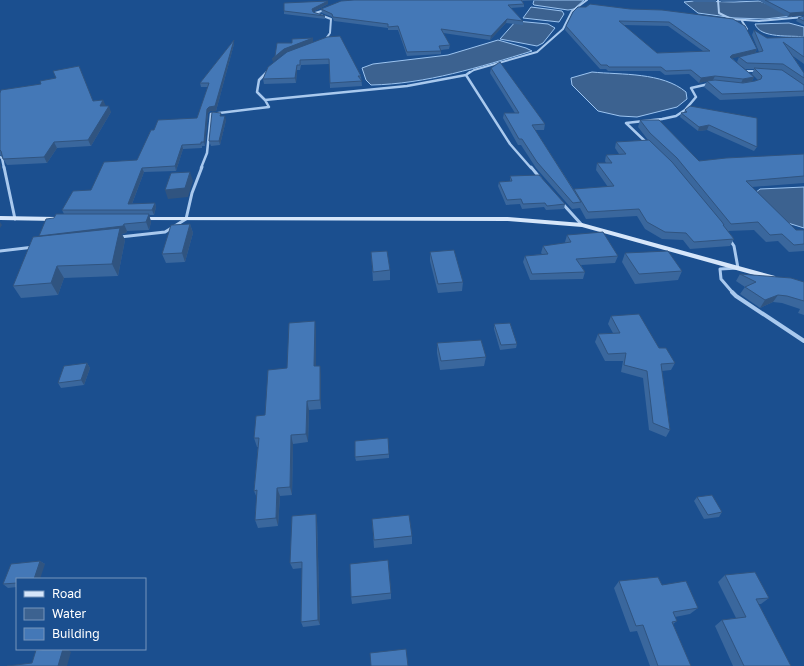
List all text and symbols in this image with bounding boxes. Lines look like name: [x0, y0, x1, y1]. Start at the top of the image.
legend: [16, 578, 146, 650]
text: Road: [52, 586, 81, 601]
text: Water: [52, 606, 86, 621]
text: Building: [52, 626, 100, 641]

